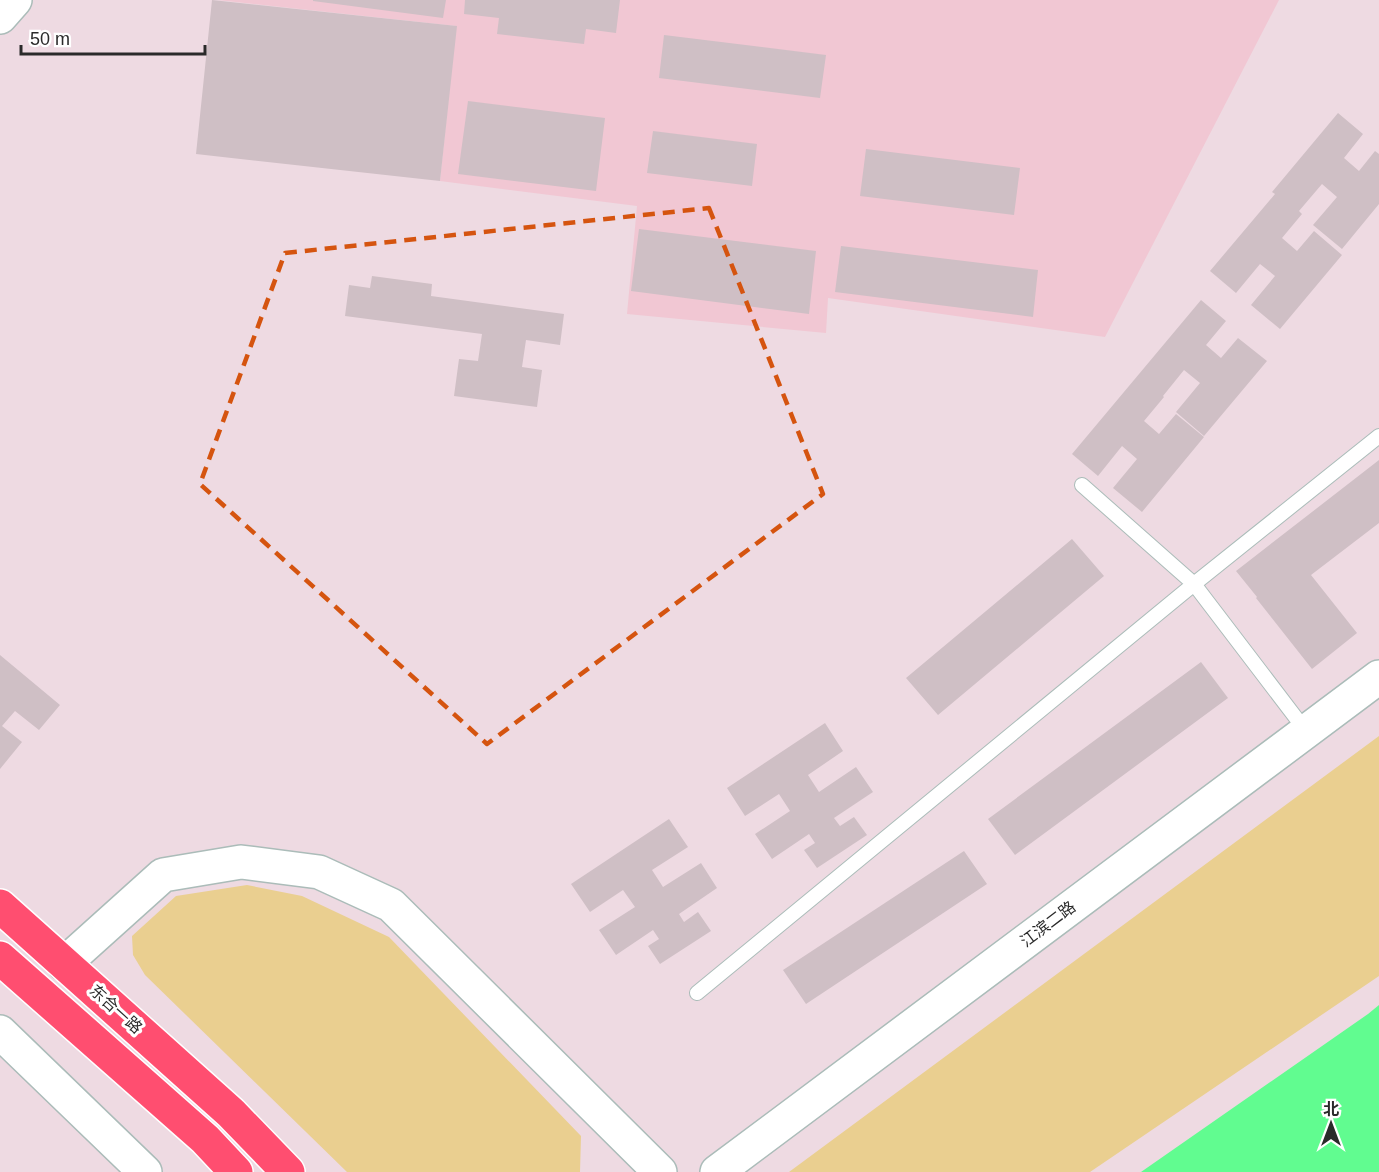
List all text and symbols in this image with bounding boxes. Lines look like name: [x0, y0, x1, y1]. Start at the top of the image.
scale bar: [21, 18, 206, 56]
text: 50 m: [30, 29, 70, 49]
street label: 江滨二路: [1017, 898, 1079, 950]
street label: 东合一路: [87, 981, 145, 1037]
north arrow: [1301, 1094, 1361, 1154]
text: 北: [1323, 1101, 1339, 1118]

